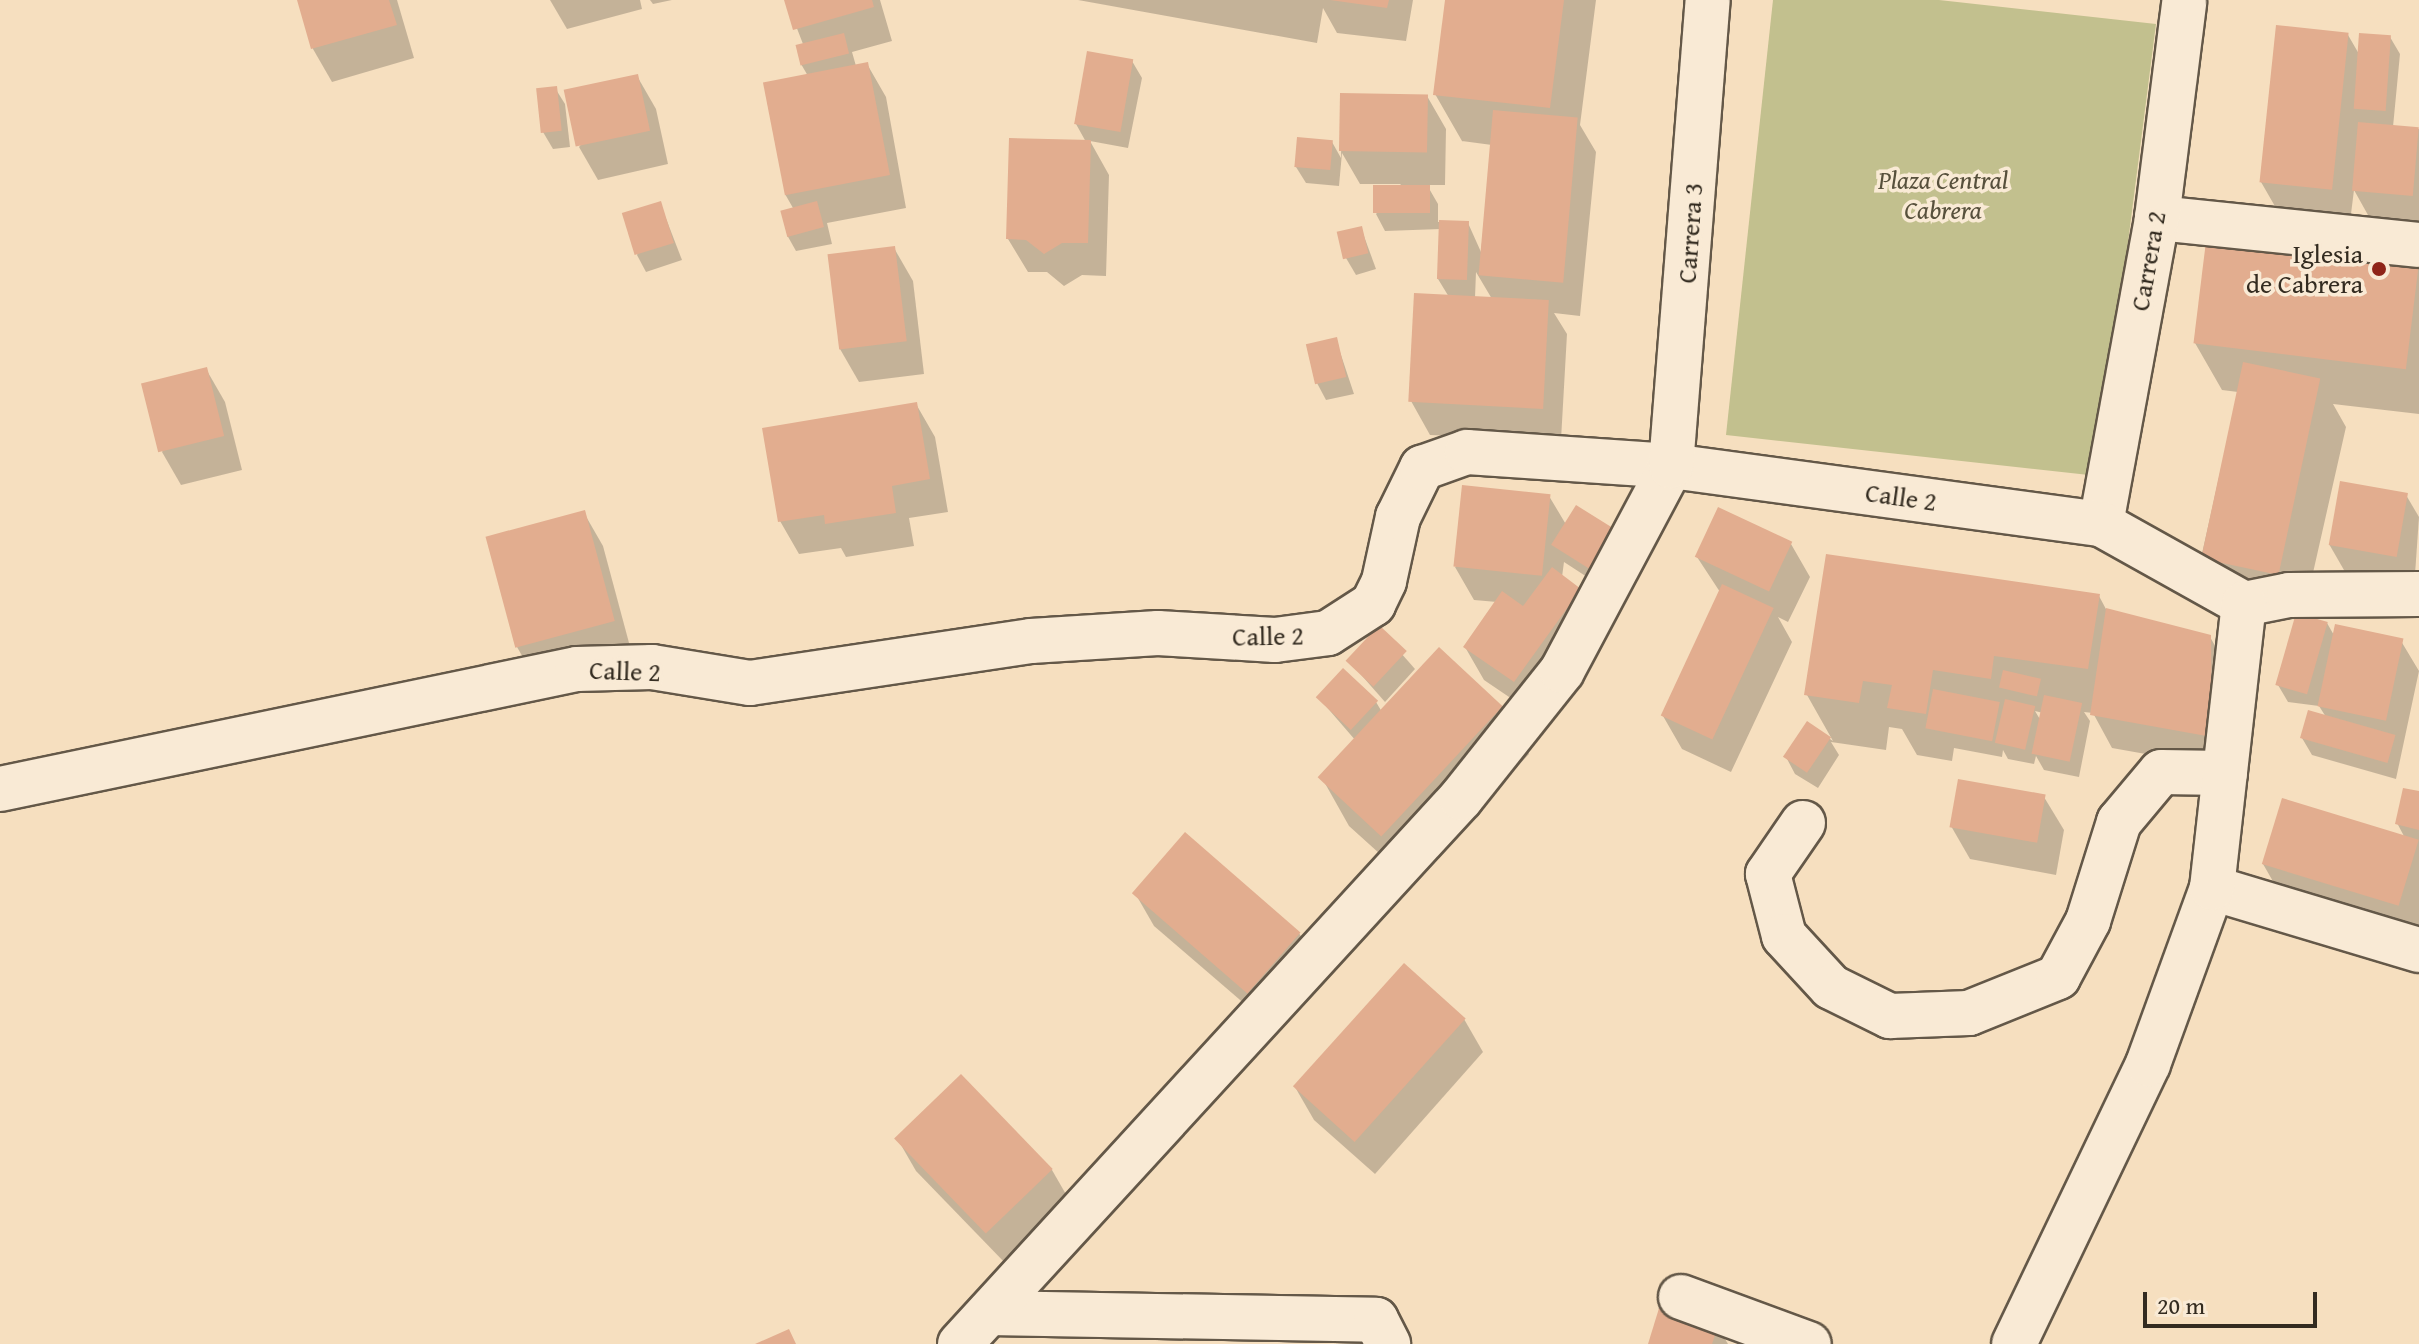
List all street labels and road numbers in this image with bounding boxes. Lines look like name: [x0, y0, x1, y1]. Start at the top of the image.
street label: Carrera 3: [1671, 182, 1709, 284]
street label: Carrera 2: [2124, 209, 2172, 313]
street label: Calle 2: [1863, 477, 1939, 517]
street label: Calle 2: [1232, 620, 1304, 652]
street label: Calle 2: [589, 654, 661, 688]

